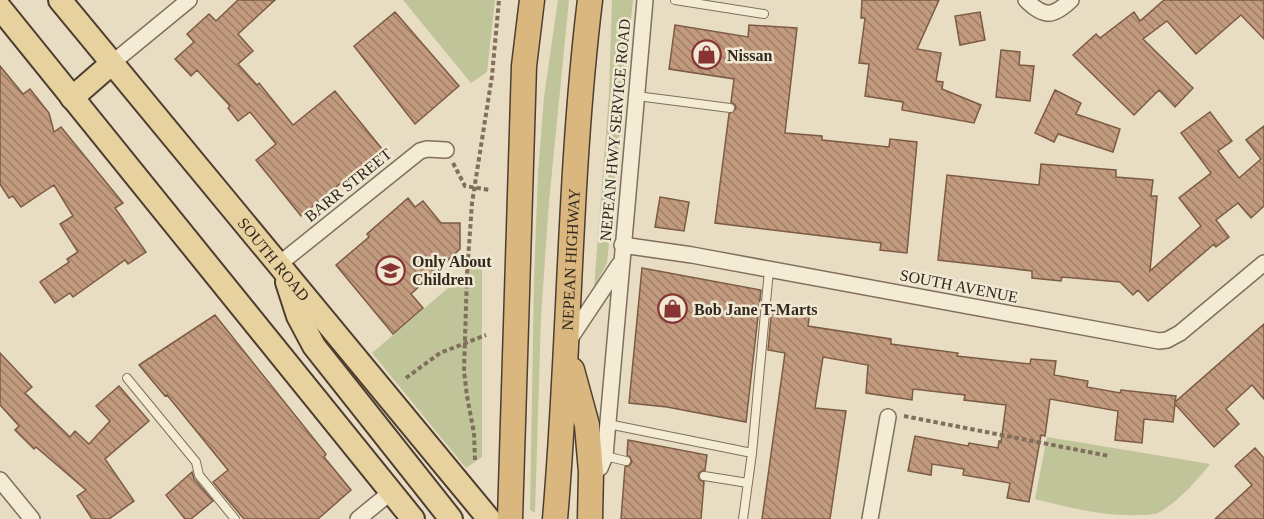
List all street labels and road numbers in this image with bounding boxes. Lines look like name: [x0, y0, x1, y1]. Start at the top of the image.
street label: NEPEAN HWY SERVICE ROAD: [597, 18, 633, 242]
street label: BARR STREET: [301, 145, 395, 225]
street label: NEPEAN HIGHWAY: [558, 188, 582, 331]
street label: SOUTH ROAD: [235, 214, 313, 304]
street label: SOUTH AVENUE: [898, 266, 1020, 306]

